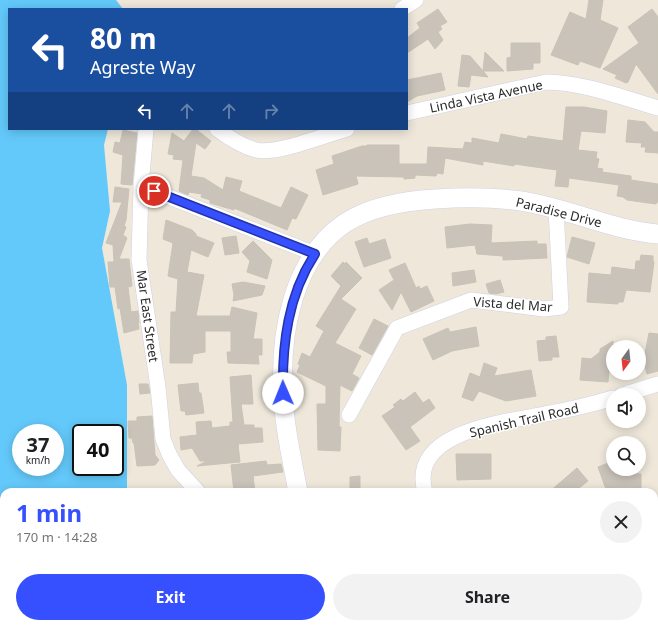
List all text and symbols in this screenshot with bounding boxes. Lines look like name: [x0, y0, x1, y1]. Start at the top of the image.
text: 80 m: [90, 19, 157, 57]
icon: left: [24, 24, 76, 76]
text: Agreste Way: [90, 55, 195, 79]
street label: Linda Vista Avenue: [428, 75, 544, 117]
icon: left: [134, 100, 156, 122]
icon: ahead: [176, 100, 198, 122]
icon: ahead: [218, 100, 240, 122]
icon: right: [260, 100, 282, 122]
pin: [137, 174, 171, 208]
icon: arrive: [143, 180, 165, 202]
street label: Paradise Drive: [514, 193, 604, 231]
street label: Mar East Street: [133, 269, 163, 364]
street label: Vista del Mar: [473, 292, 554, 316]
north arrow: [606, 340, 646, 380]
map controls: [606, 340, 646, 476]
position arrow: [262, 372, 304, 414]
button: sound: [606, 388, 646, 428]
street label: Spanish Trail Road: [468, 399, 580, 441]
speed limit sign: 40: [72, 424, 124, 476]
text: 37: [27, 431, 49, 458]
button: search: [606, 436, 646, 476]
text: km/h: [26, 453, 50, 467]
text: 1 min: [16, 496, 82, 529]
button: close: [600, 501, 642, 543]
text: 170 m · 14:28: [16, 528, 97, 546]
button: Exit: [16, 574, 325, 620]
button: Share: [333, 574, 642, 620]

